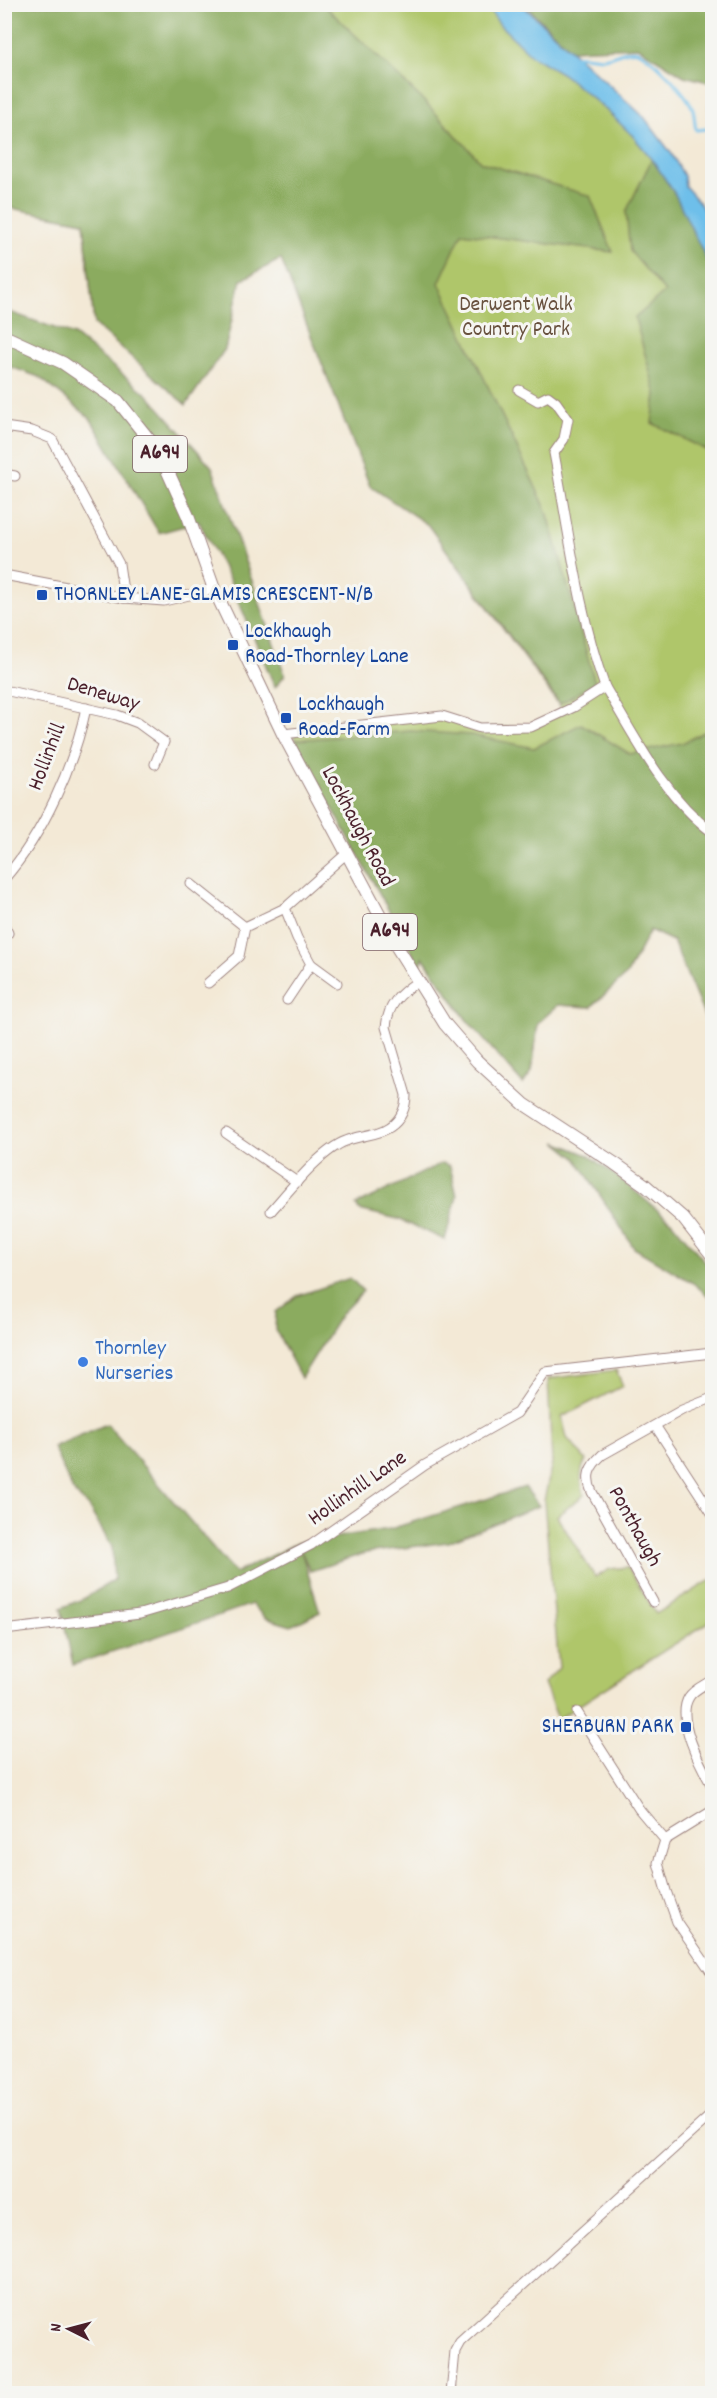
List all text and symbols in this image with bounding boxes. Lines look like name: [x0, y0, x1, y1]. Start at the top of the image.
park label: Derwent Walk Country Park: [459, 290, 573, 346]
road number: A694: [133, 436, 187, 472]
place label: THORNLEY LANE-GLAMIS CRESCENT-N/B: [54, 580, 373, 611]
marker: THORNLEY LANE-GLAMIS CRESCENT-N/B: [35, 588, 49, 602]
place label: Lockhaugh Road-Thornley Lane: [245, 617, 409, 673]
marker: Lockhaugh Road-Thornley Lane: [226, 638, 240, 652]
street label: Deneway: [63, 669, 144, 721]
place label: Lockhaugh Road-Farm: [298, 690, 390, 746]
marker: Lockhaugh Road-Farm: [279, 711, 293, 725]
street label: Hollinhill: [21, 719, 75, 795]
street label: Lockhaugh Road: [312, 761, 402, 893]
road number: A694: [363, 914, 417, 950]
place label: Thornley Nurseries: [95, 1334, 174, 1390]
marker: Thornley Nurseries: [76, 1355, 90, 1369]
street label: Hollinhill Lane: [302, 1443, 414, 1535]
street label: Ponthaugh: [599, 1481, 669, 1573]
place label: SHERBURN PARK: [542, 1712, 674, 1743]
marker: SHERBURN PARK: [679, 1720, 693, 1734]
north arrow: [39, 2299, 99, 2359]
text: N: [45, 2322, 68, 2333]

